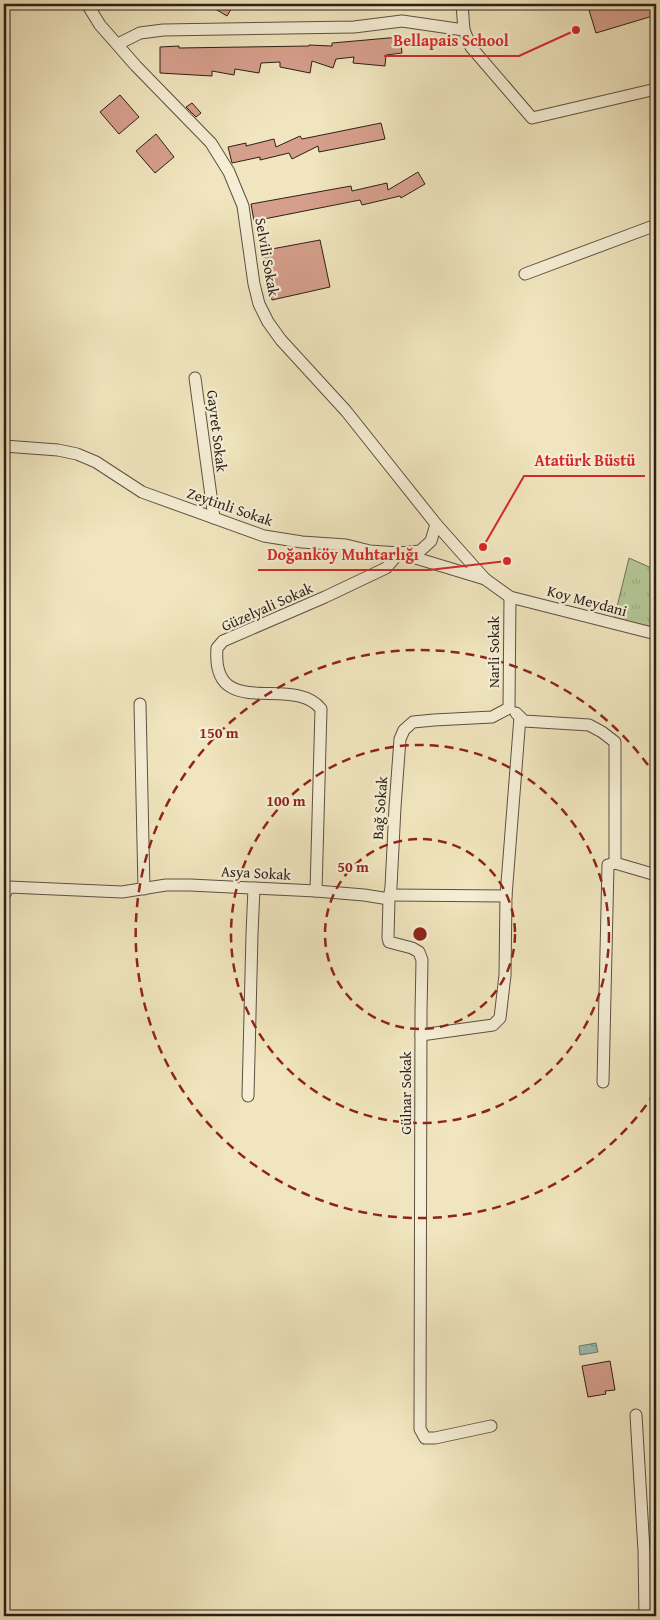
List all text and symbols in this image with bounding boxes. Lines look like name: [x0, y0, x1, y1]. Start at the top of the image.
callout: Bellapais School: [384, 25, 519, 56]
text: Bellapais School: [393, 28, 509, 52]
street label: Selvili Sokak: [250, 216, 285, 298]
street label: Gayret Sokak: [202, 389, 233, 473]
callout: Atatürk Büstü: [524, 445, 645, 476]
text: Atatürk Büstü: [535, 448, 636, 472]
street label: Zeytinli Sokak: [184, 482, 276, 531]
callout: Doğanköy Muhtarlığı: [258, 539, 429, 570]
text: Doğanköy Muhtarlığı: [267, 542, 419, 566]
street label: Güzelyali Sokak: [218, 577, 316, 636]
street label: Koy Meydani: [545, 580, 629, 621]
street label: Narli Sokak: [483, 616, 504, 688]
text: 150 m: [199, 722, 239, 743]
street label: Bağ Sokak: [367, 775, 392, 840]
text: 100 m: [266, 790, 306, 811]
text: 50 m: [337, 856, 369, 877]
street label: Asya Sokak: [221, 860, 292, 885]
centre of rings: [411, 925, 429, 943]
street label: Gülnar Sokak: [395, 1051, 416, 1135]

